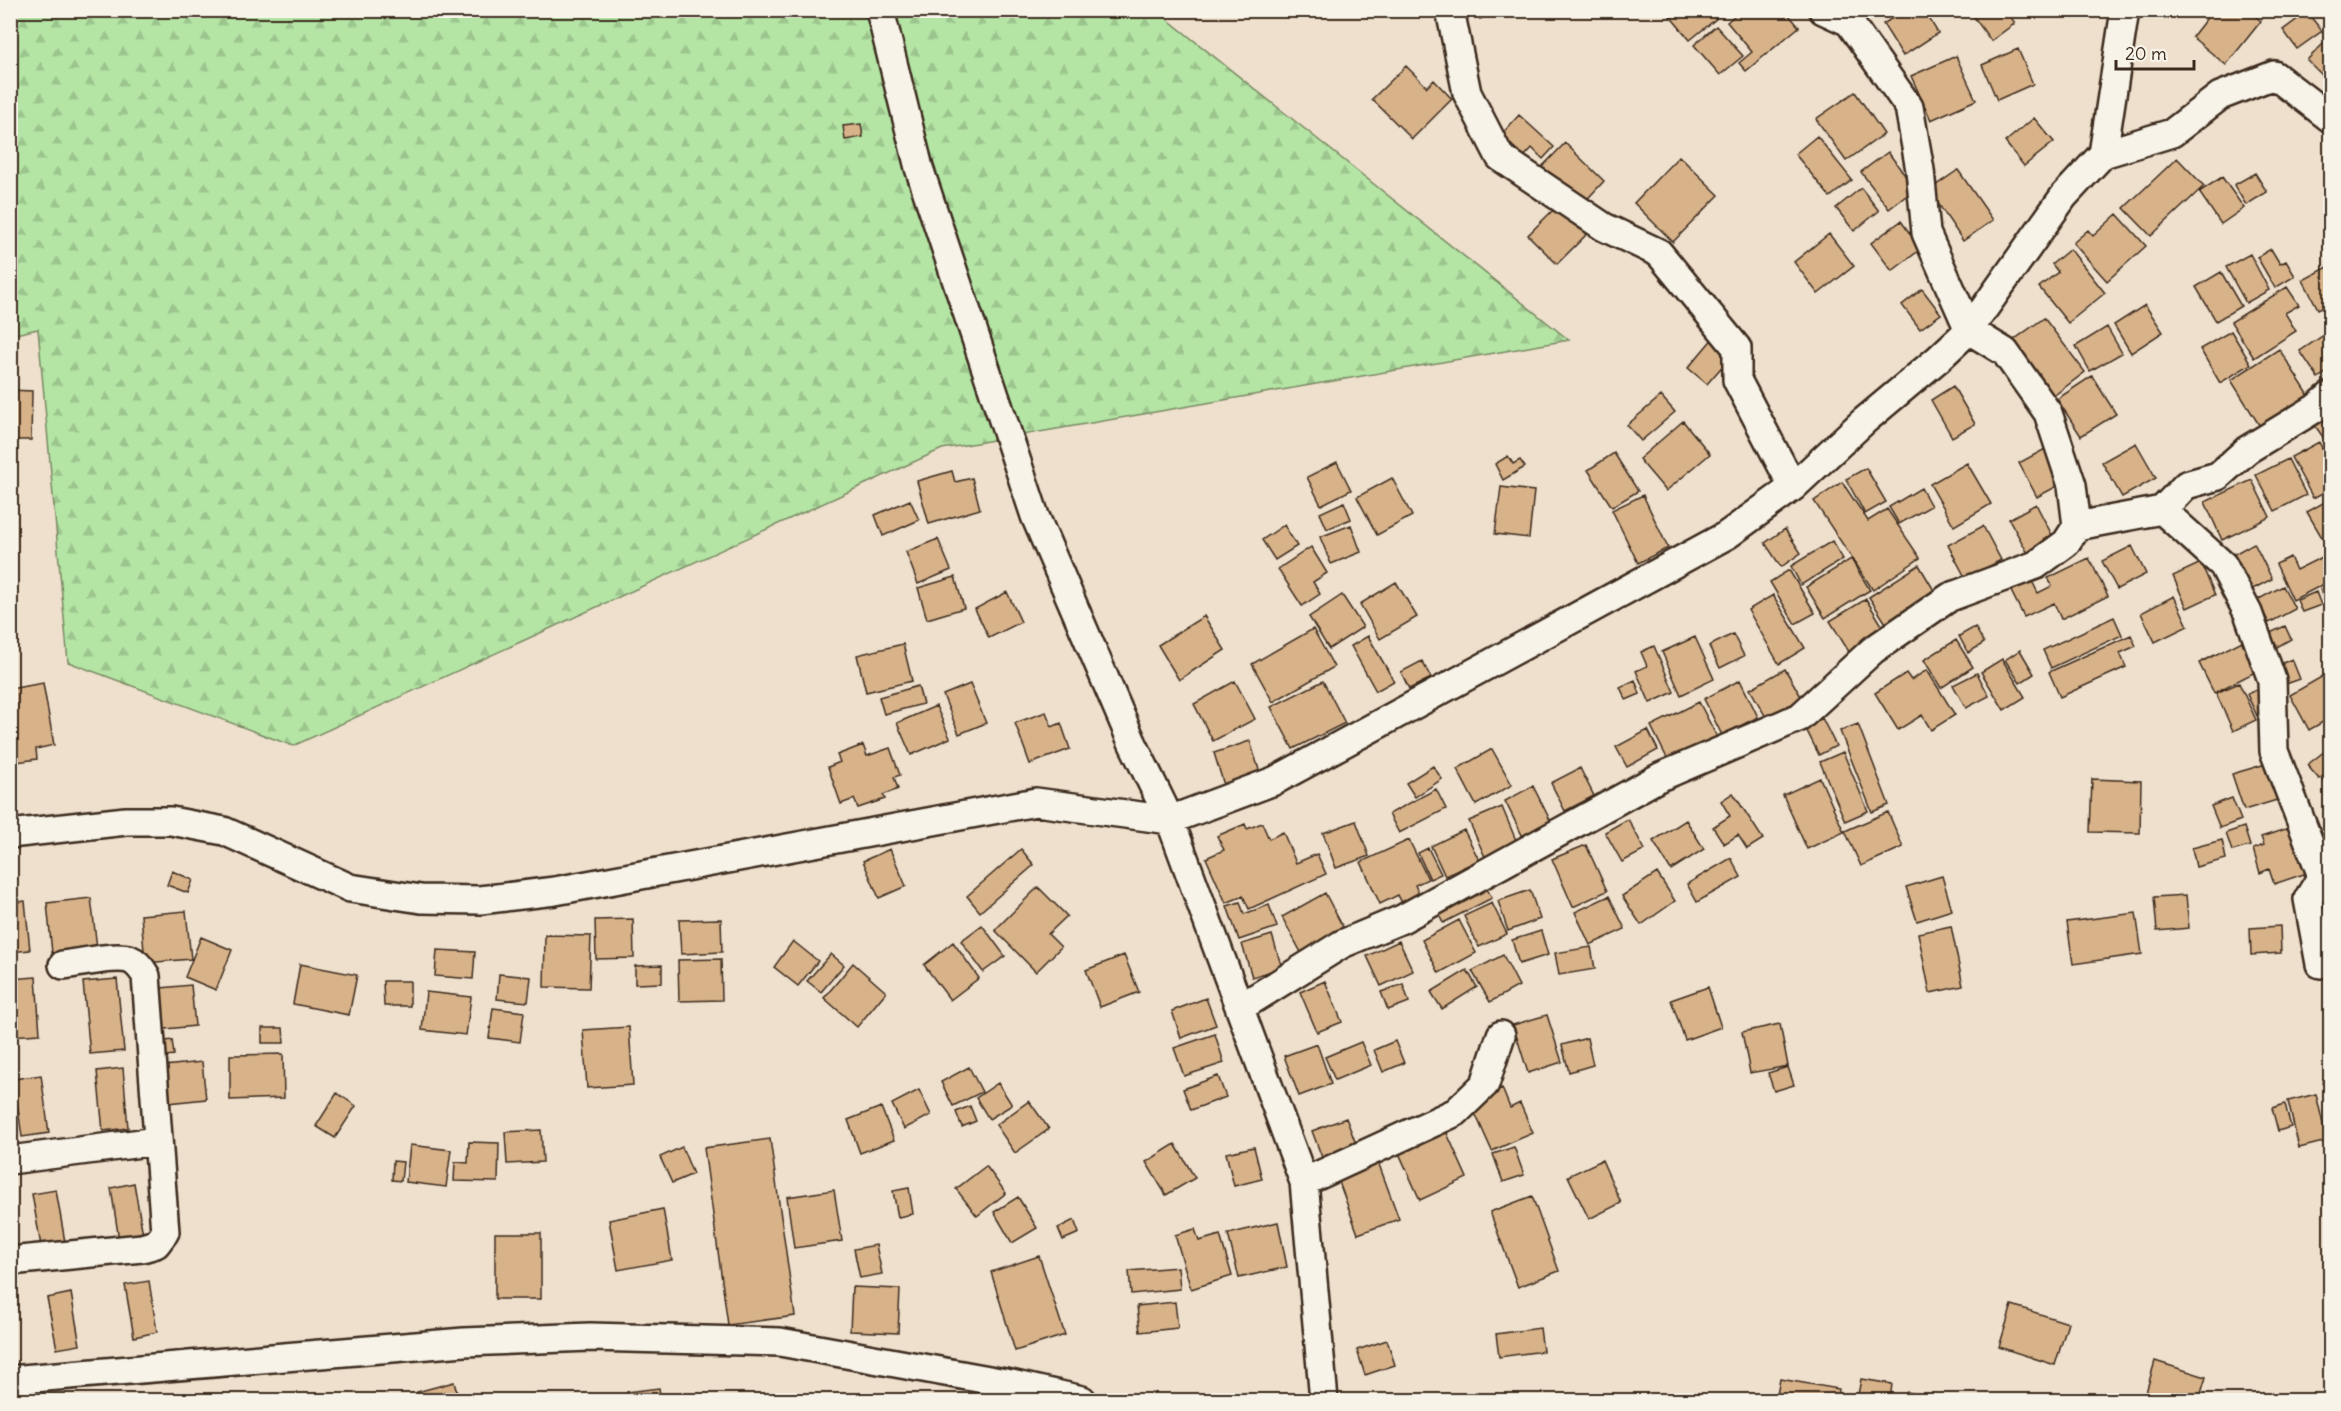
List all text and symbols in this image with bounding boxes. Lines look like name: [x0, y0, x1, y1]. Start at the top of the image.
scale bar: [2116, 33, 2194, 71]
text: 20 m: [2125, 42, 2167, 65]

